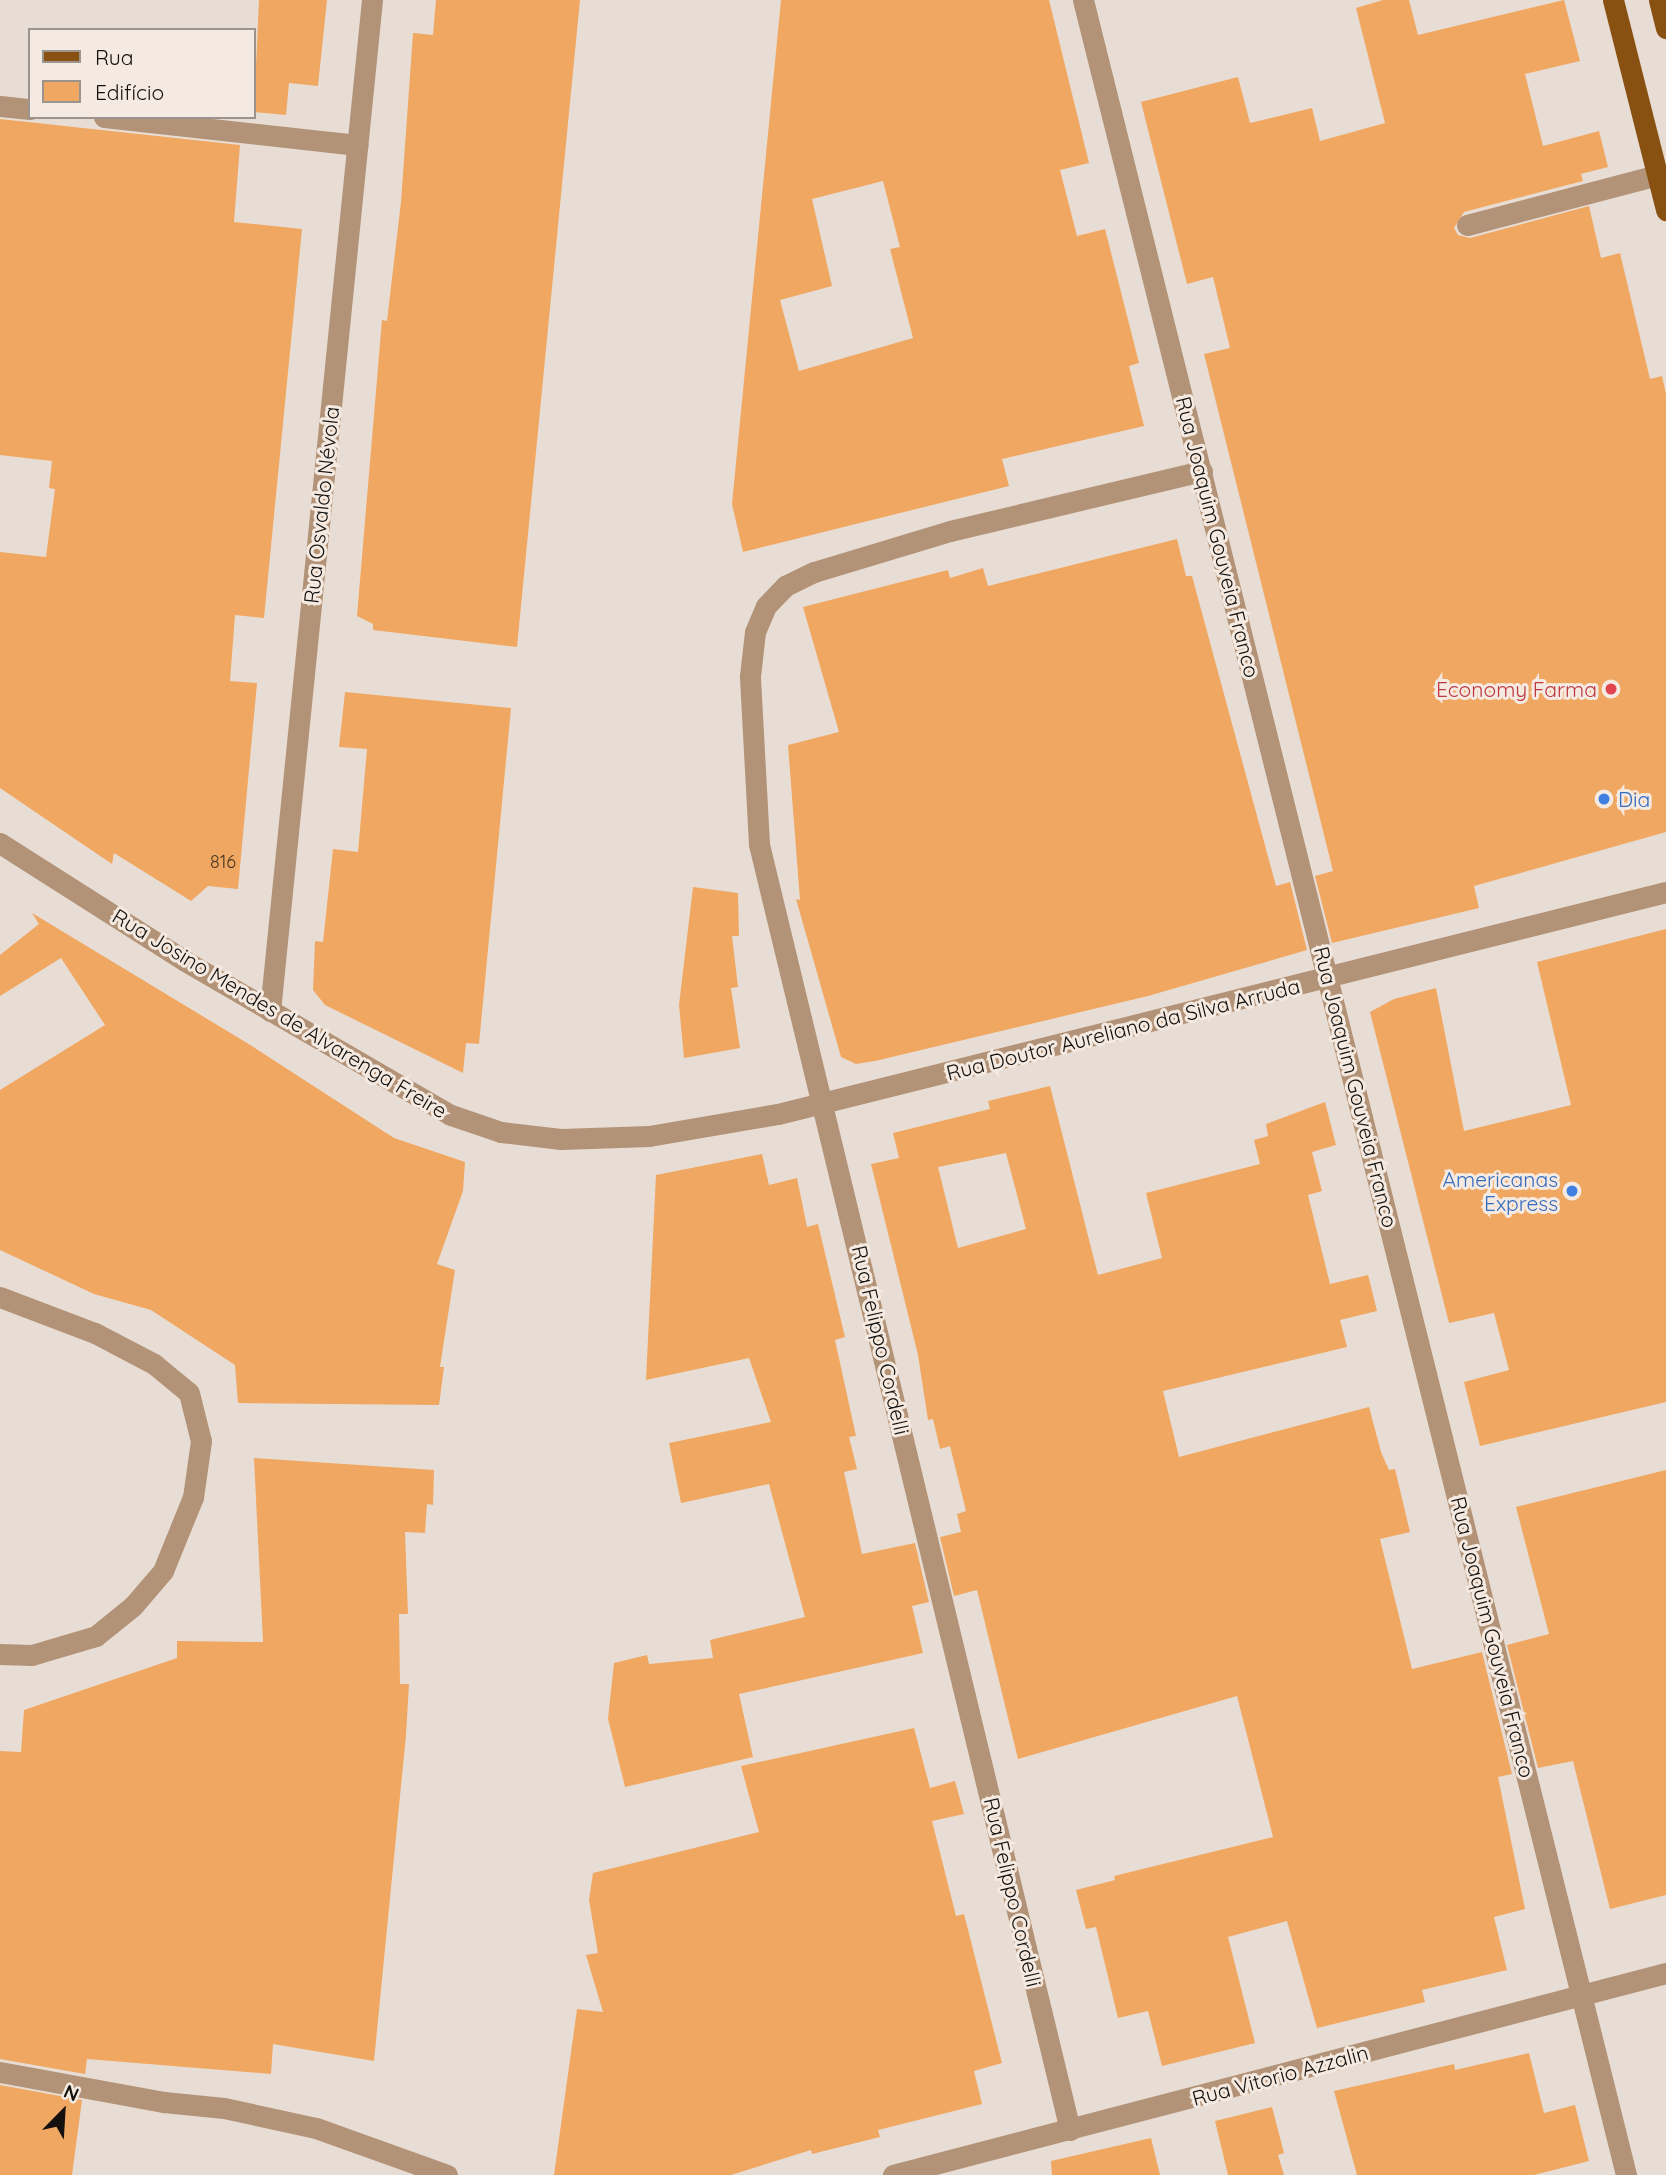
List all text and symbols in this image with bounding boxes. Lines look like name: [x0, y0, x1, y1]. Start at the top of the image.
legend: [28, 28, 256, 119]
text: Rua: [95, 44, 134, 70]
text: Edifício: [95, 79, 164, 105]
street label: Rua Joaquim Gouveia Franco: [1171, 394, 1265, 680]
street label: Rua Osvaldo Névola: [298, 405, 344, 605]
place label: Economy Farma: [1436, 676, 1597, 702]
marker: Economy Farma: [1603, 681, 1619, 697]
place label: Dia: [1618, 786, 1650, 812]
marker: Dia: [1596, 791, 1612, 807]
house number: 816: [210, 851, 236, 873]
street label: Rua Josino Mendes de Alvarenga Freire: [108, 903, 452, 1123]
street label: Rua Joaquim Gouveia Franco: [1309, 944, 1403, 1230]
street label: Rua Doutor Aureliano da Silva Arruda: [944, 973, 1302, 1085]
place label: Americanas Express: [1443, 1166, 1558, 1216]
marker: Americanas Express: [1564, 1183, 1580, 1199]
street label: Rua Felippo Cordelli: [847, 1243, 915, 1437]
street label: Rua Joaquim Gouveia Franco: [1446, 1494, 1540, 1780]
street label: Rua Felippo Cordelli: [979, 1795, 1047, 1989]
street label: Rua Vitorio Azzalin: [1189, 2039, 1371, 2111]
north arrow: [28, 2077, 98, 2147]
text: N: [60, 2079, 83, 2107]

